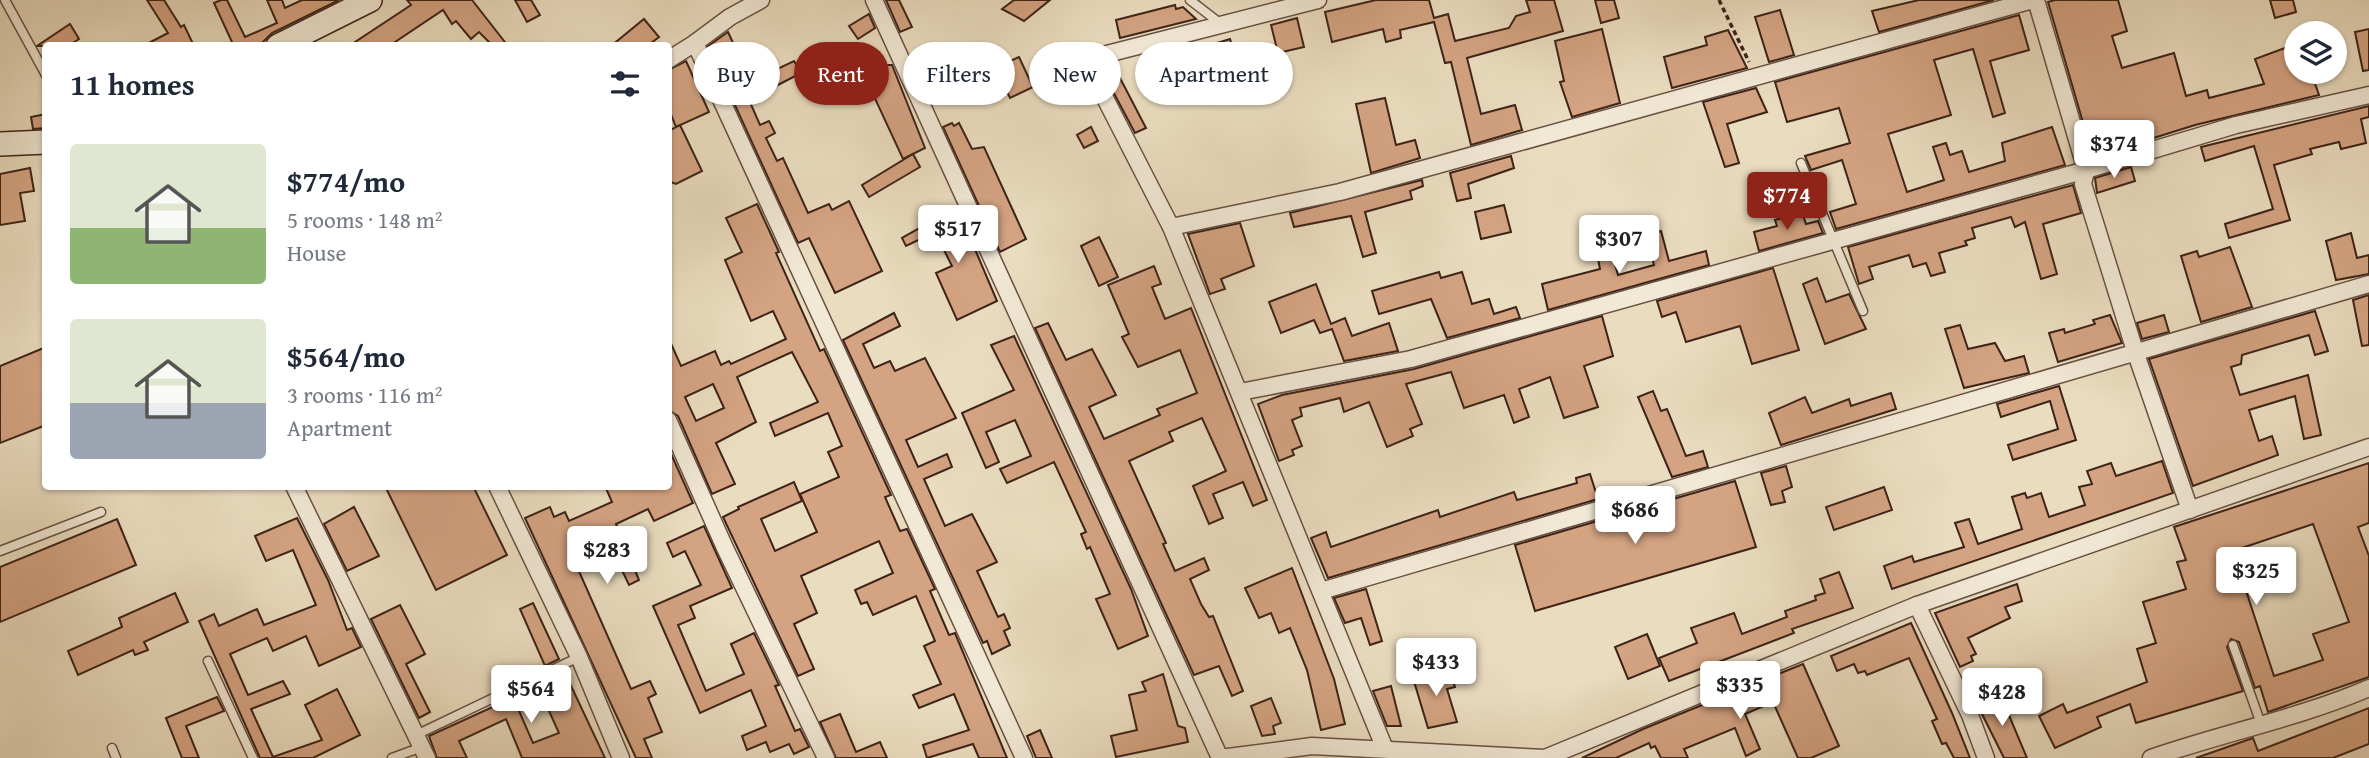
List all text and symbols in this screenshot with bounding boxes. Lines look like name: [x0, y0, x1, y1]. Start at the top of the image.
map controls: [2284, 21, 2347, 84]
button: layers: [2284, 21, 2347, 84]
chip: Buy: [693, 42, 780, 105]
chip: Rent: [794, 42, 889, 105]
chip: Filters: [903, 42, 1015, 105]
chip: New: [1029, 42, 1121, 105]
chip: Apartment: [1135, 42, 1293, 105]
text: 11 homes: [70, 62, 195, 106]
icon: filters: [606, 65, 644, 103]
pin: $374: [2073, 120, 2155, 180]
text: $374: [2090, 126, 2138, 159]
text: $774/mo: [287, 159, 405, 203]
icon: home: [126, 172, 210, 256]
pin: $774: [1746, 173, 1828, 232]
text: $774: [1763, 178, 1811, 211]
text: 5 rooms · 148 m²: [287, 203, 442, 236]
pin: $517: [917, 205, 999, 265]
text: $517: [934, 211, 982, 244]
pin: $307: [1578, 216, 1660, 275]
text: $307: [1595, 221, 1643, 254]
text: House: [287, 236, 346, 269]
text: $564/mo: [287, 334, 405, 378]
icon: home: [126, 347, 210, 431]
text: 3 rooms · 116 m²: [287, 378, 442, 411]
text: Apartment: [287, 411, 392, 444]
pin: $686: [1594, 486, 1676, 546]
text: $686: [1611, 492, 1659, 525]
pin: $283: [566, 526, 648, 586]
text: $283: [583, 532, 631, 565]
pin: $325: [2215, 548, 2297, 607]
text: $325: [2232, 553, 2280, 586]
pin: $433: [1395, 638, 1477, 698]
text: $433: [1412, 644, 1460, 677]
pin: $335: [1699, 662, 1781, 721]
pin: $564: [490, 666, 572, 725]
text: $335: [1716, 667, 1764, 700]
pin: $428: [1961, 668, 2043, 728]
text: $564: [507, 671, 555, 704]
text: $428: [1978, 674, 2026, 707]

